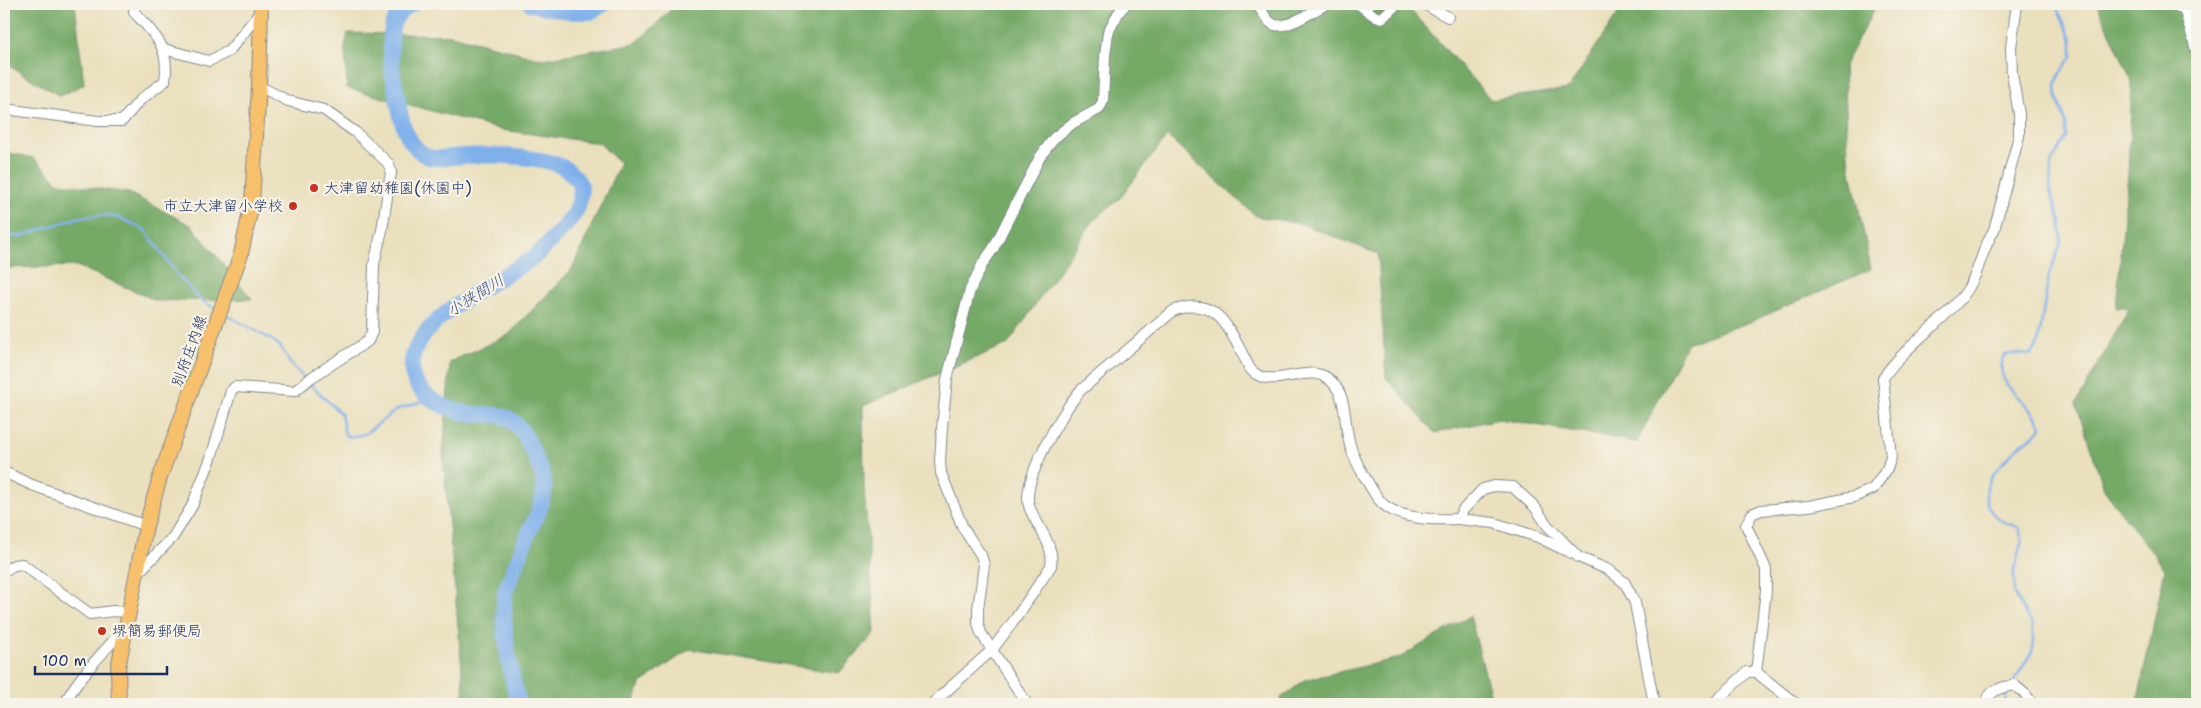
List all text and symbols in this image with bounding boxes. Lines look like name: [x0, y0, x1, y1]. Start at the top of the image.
place label: 大津留幼稚園(休園中): [324, 178, 472, 198]
marker: 大津留幼稚園(休園中): [308, 182, 320, 194]
place label: 市立大津留小学校: [163, 196, 283, 216]
marker: 市立大津留小学校: [287, 200, 299, 212]
water label: 小狭間川: [443, 270, 508, 321]
street label: 別府庄内線: [167, 312, 211, 390]
place label: 堺簡易郵便局: [112, 621, 202, 641]
marker: 堺簡易郵便局: [96, 625, 108, 637]
scale bar: [35, 643, 168, 675]
text: 100 m: [42, 651, 87, 671]

